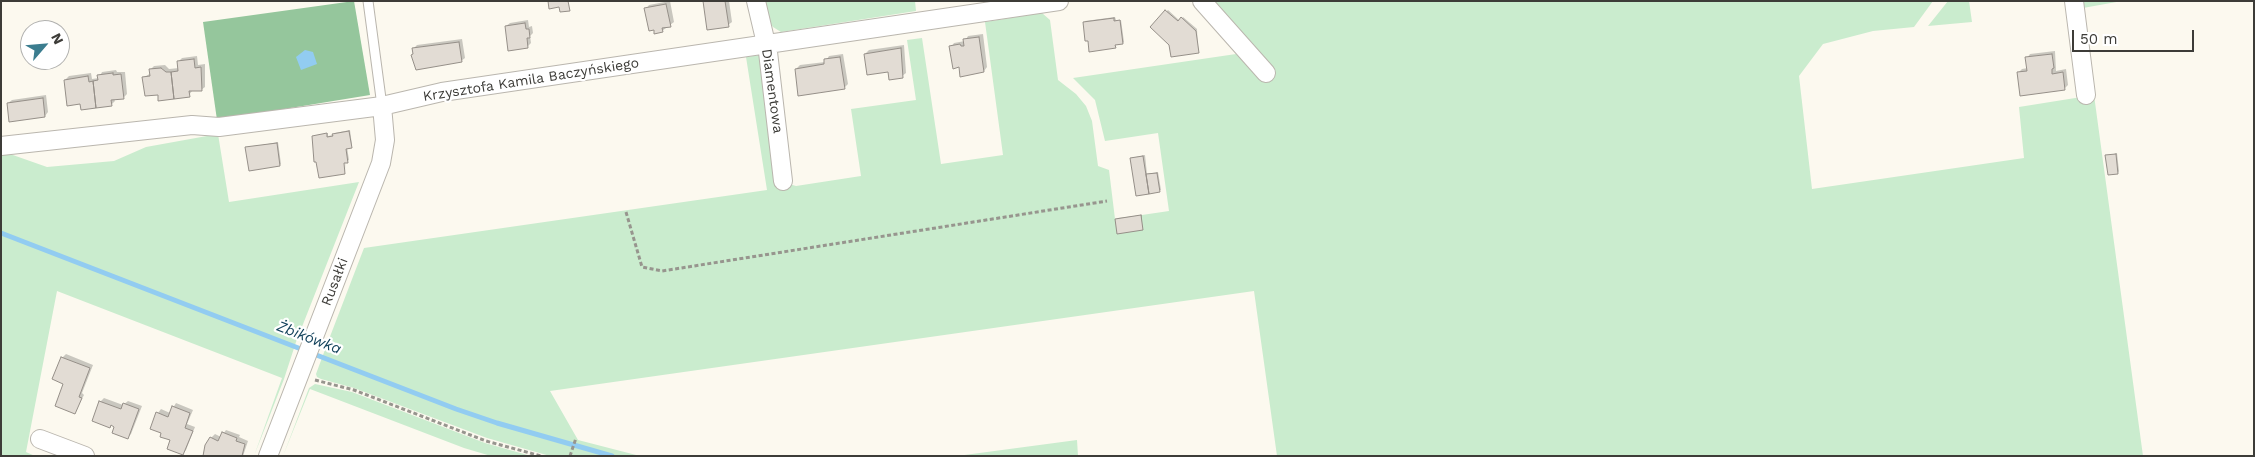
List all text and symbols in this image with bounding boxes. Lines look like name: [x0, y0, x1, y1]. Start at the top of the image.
north arrow: [20, 20, 70, 70]
scale bar: [2075, 20, 2198, 52]
text: N: [48, 30, 67, 47]
text: 50 m: [2080, 30, 2117, 48]
street label: Diamentowa: [758, 48, 786, 134]
street label: Krzysztofa Kamila Baczyńskiego: [422, 55, 640, 105]
street label: Rusałki: [318, 256, 352, 308]
water label: Żbikówka: [274, 318, 344, 358]

